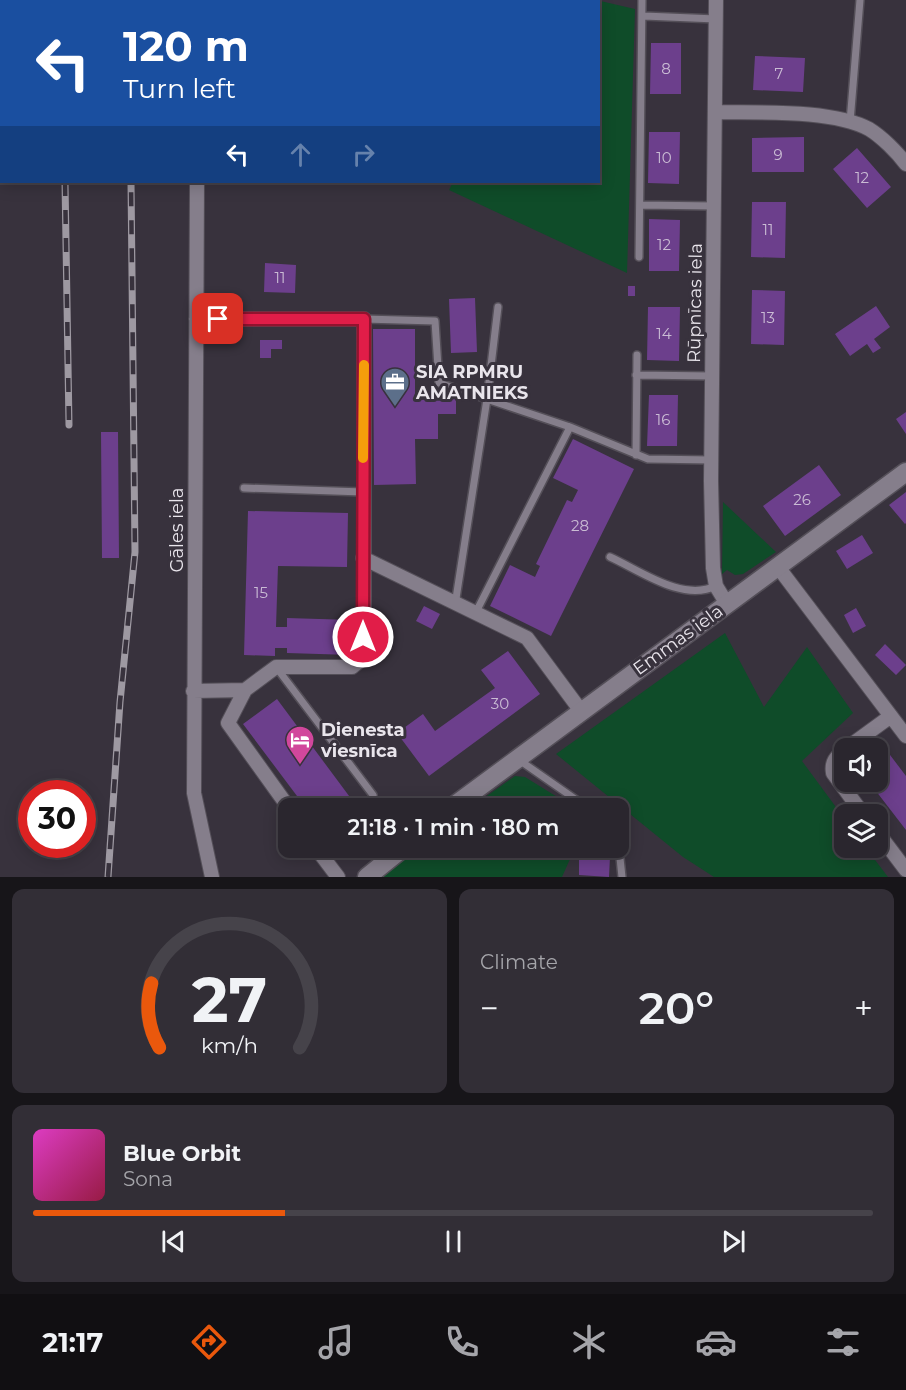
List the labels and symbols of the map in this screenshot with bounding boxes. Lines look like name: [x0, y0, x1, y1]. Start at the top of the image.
house number: 8: [661, 59, 671, 78]
house number: 7: [775, 64, 784, 83]
house number: 9: [773, 145, 783, 164]
house number: 10: [656, 148, 672, 167]
house number: 12: [855, 168, 869, 187]
house number: 11: [763, 220, 773, 239]
house number: 12: [657, 235, 671, 254]
street label: Rūpnīcas iela: [683, 243, 707, 363]
house number: 11: [275, 268, 285, 287]
pin: [192, 293, 243, 344]
house number: 13: [761, 308, 775, 327]
house number: 14: [656, 324, 672, 343]
place label: SIA RPMRU AMATNIEKS: [415, 361, 528, 404]
office icon: SIA RPMRU AMATNIEKS: [379, 366, 411, 408]
house number: 16: [656, 410, 670, 429]
street label: Gāles iela: [166, 488, 188, 572]
house number: 26: [793, 490, 811, 509]
house number: 28: [571, 516, 589, 535]
house number: 15: [254, 583, 268, 602]
street label: Emmas iela: [629, 600, 727, 680]
position arrow: [331, 605, 395, 669]
house number: 30: [491, 694, 509, 713]
place label: Dienesta viesnīca: [320, 719, 405, 762]
hotel icon: Dienesta viesnīca: [284, 724, 316, 766]
speed limit sign: 30: [18, 780, 96, 858]

